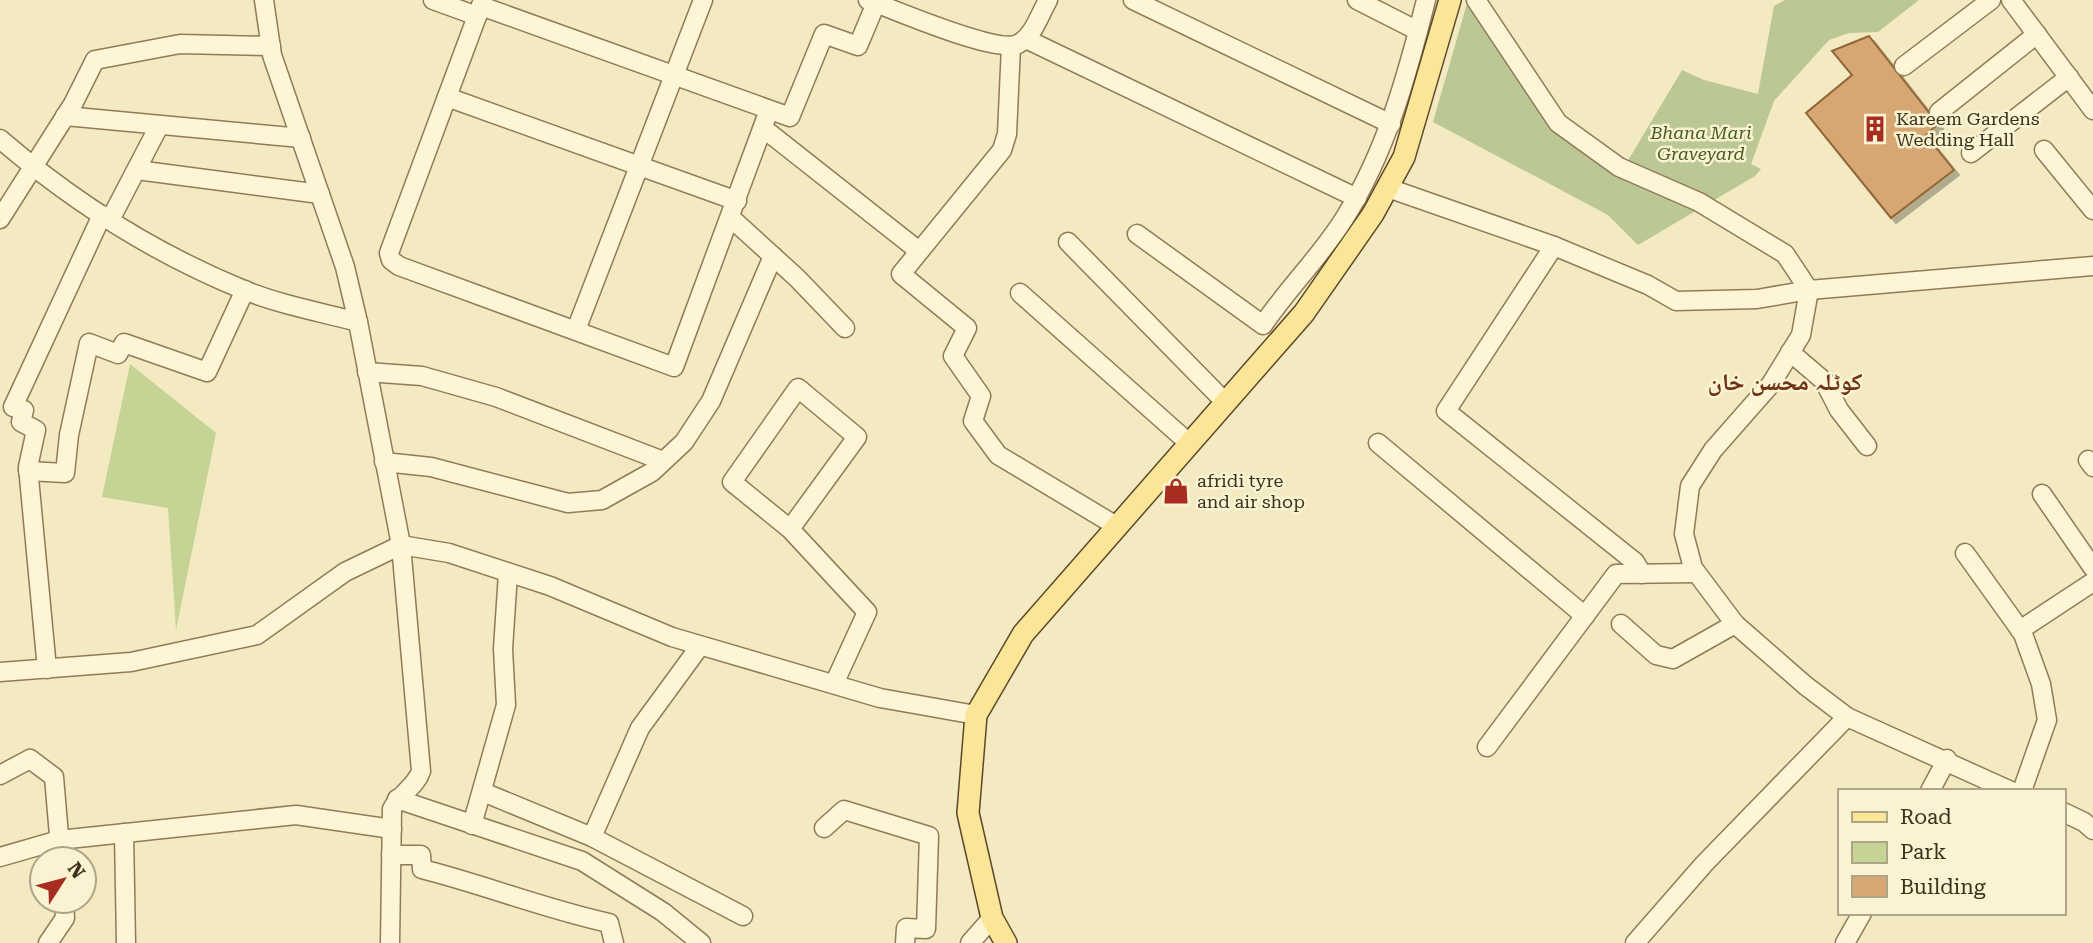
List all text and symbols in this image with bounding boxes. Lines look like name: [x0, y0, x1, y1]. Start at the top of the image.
place label: Kareem Gardens Wedding Hall: [1896, 108, 2039, 150]
building icon: Kareem Gardens Wedding Hall: [1860, 114, 1890, 144]
park label: Bhana Mari Graveyard: [1649, 122, 1752, 164]
district label: کوٹلہ محسن خان: [1708, 368, 1863, 396]
place label: afridi tyre and air shop: [1197, 470, 1305, 512]
shop icon: afridi tyre and air shop: [1161, 476, 1191, 506]
legend: [1838, 789, 2065, 915]
text: Road: [1900, 805, 1952, 829]
text: Park: [1900, 840, 1946, 864]
north arrow: [28, 845, 98, 915]
text: N: [63, 858, 90, 883]
text: Building: [1900, 875, 1986, 899]

